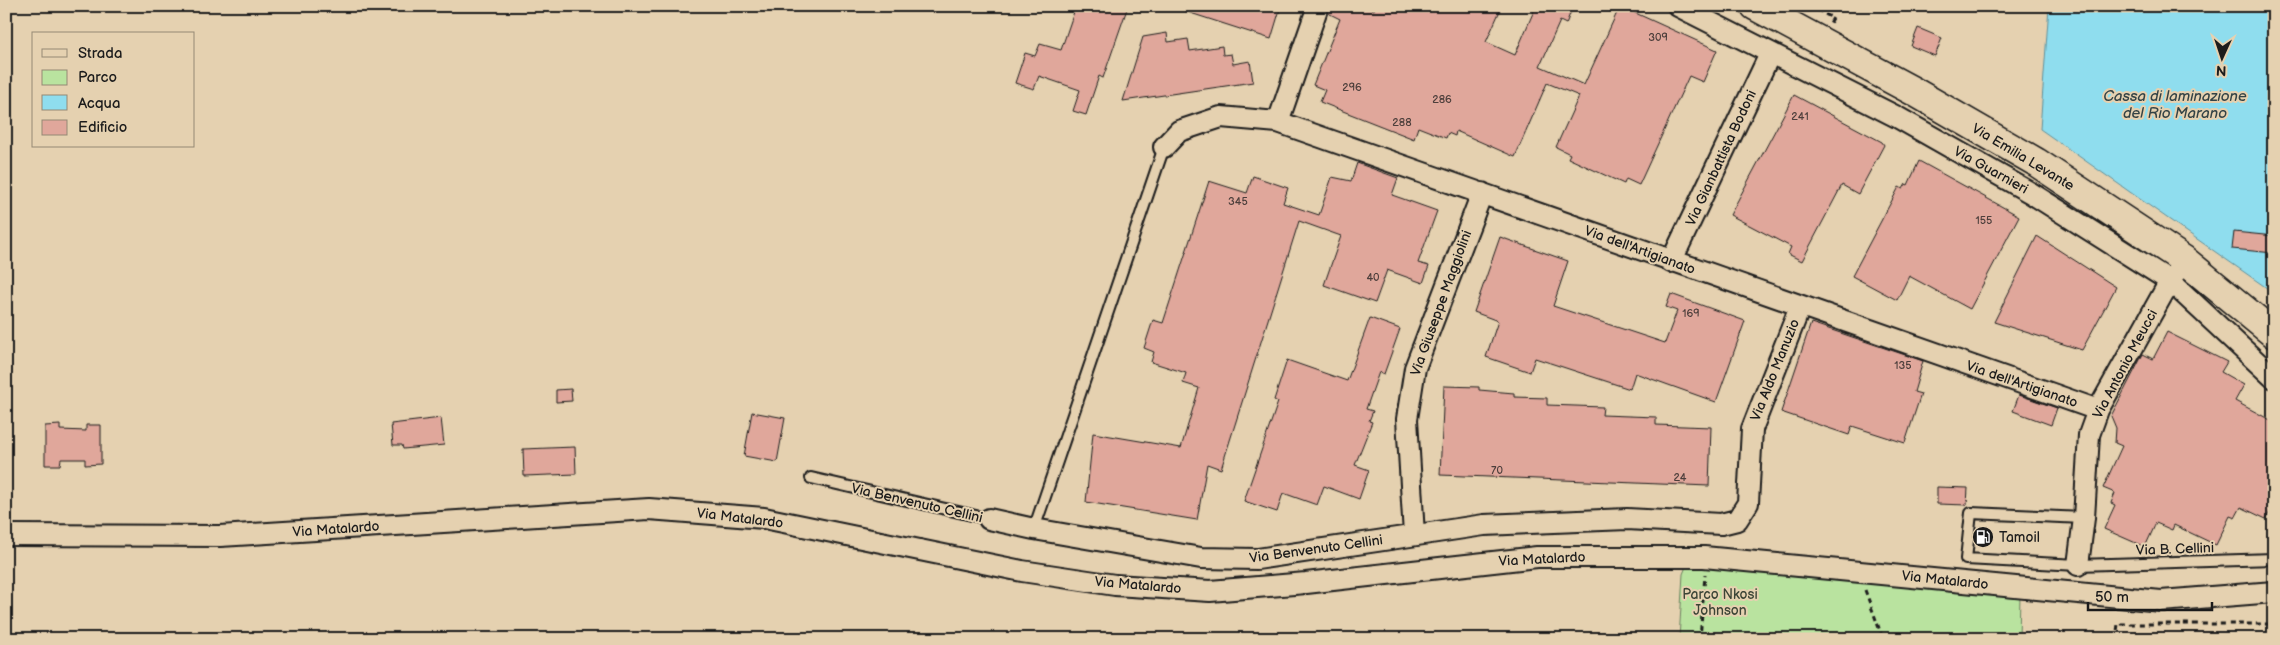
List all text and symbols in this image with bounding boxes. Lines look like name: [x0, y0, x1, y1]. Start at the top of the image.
house number: 309: [1648, 31, 1668, 44]
legend: [32, 32, 195, 148]
north arrow: [2198, 32, 2248, 82]
text: Strada: [78, 44, 122, 63]
text: N: [2216, 62, 2227, 79]
text: Parco: [78, 68, 117, 87]
house number: 296: [1342, 81, 1362, 94]
street label: Via Gianbattista Bodoni: [1682, 87, 1760, 229]
water label: Cassa di laminazione del Rio Marano: [2103, 87, 2247, 123]
house number: 286: [1432, 93, 1452, 106]
text: Acqua: [78, 94, 120, 113]
house number: 241: [1791, 110, 1809, 123]
house number: 288: [1392, 116, 1412, 129]
text: Edificio: [78, 118, 127, 137]
street label: Via Emilia Levante: [1969, 120, 2077, 194]
street label: Via Guarnieri: [1951, 143, 2031, 197]
house number: 345: [1228, 195, 1248, 208]
house number: 155: [1976, 214, 1992, 227]
street label: Via dell'Artigianato: [1582, 222, 1698, 278]
street label: Via Giuseppe Maggiolini: [1407, 228, 1475, 378]
house number: 40: [1366, 271, 1380, 284]
house number: 169: [1682, 307, 1700, 320]
street label: Via Antonio Meucci: [2089, 307, 2161, 421]
street label: Via Aldo Manuzio: [1747, 316, 1803, 423]
street label: Via dell'Artigianato: [1964, 357, 2080, 411]
house number: 135: [1894, 359, 1912, 372]
house number: 70: [1491, 464, 1503, 477]
house number: 24: [1673, 471, 1687, 484]
street label: Via Benvenuto Cellini: [850, 480, 984, 526]
street label: Via Matalardo: [696, 504, 784, 532]
street label: Via Matalardo: [292, 517, 380, 541]
fuel station icon: Tamoil: [1971, 525, 1995, 549]
place label: Tamoil: [1999, 529, 2040, 546]
street label: Via Benvenuto Cellini: [1248, 531, 1384, 567]
street label: Via B. Cellini: [2136, 539, 2214, 559]
street label: Via Matalardo: [1498, 548, 1586, 570]
street label: Via Matalardo: [1901, 567, 1989, 593]
street label: Via Matalardo: [1094, 573, 1182, 597]
scale bar: [2088, 580, 2211, 612]
park label: Parco Nkosi Johnson: [1682, 586, 1758, 619]
text: 50 m: [2095, 588, 2129, 607]

